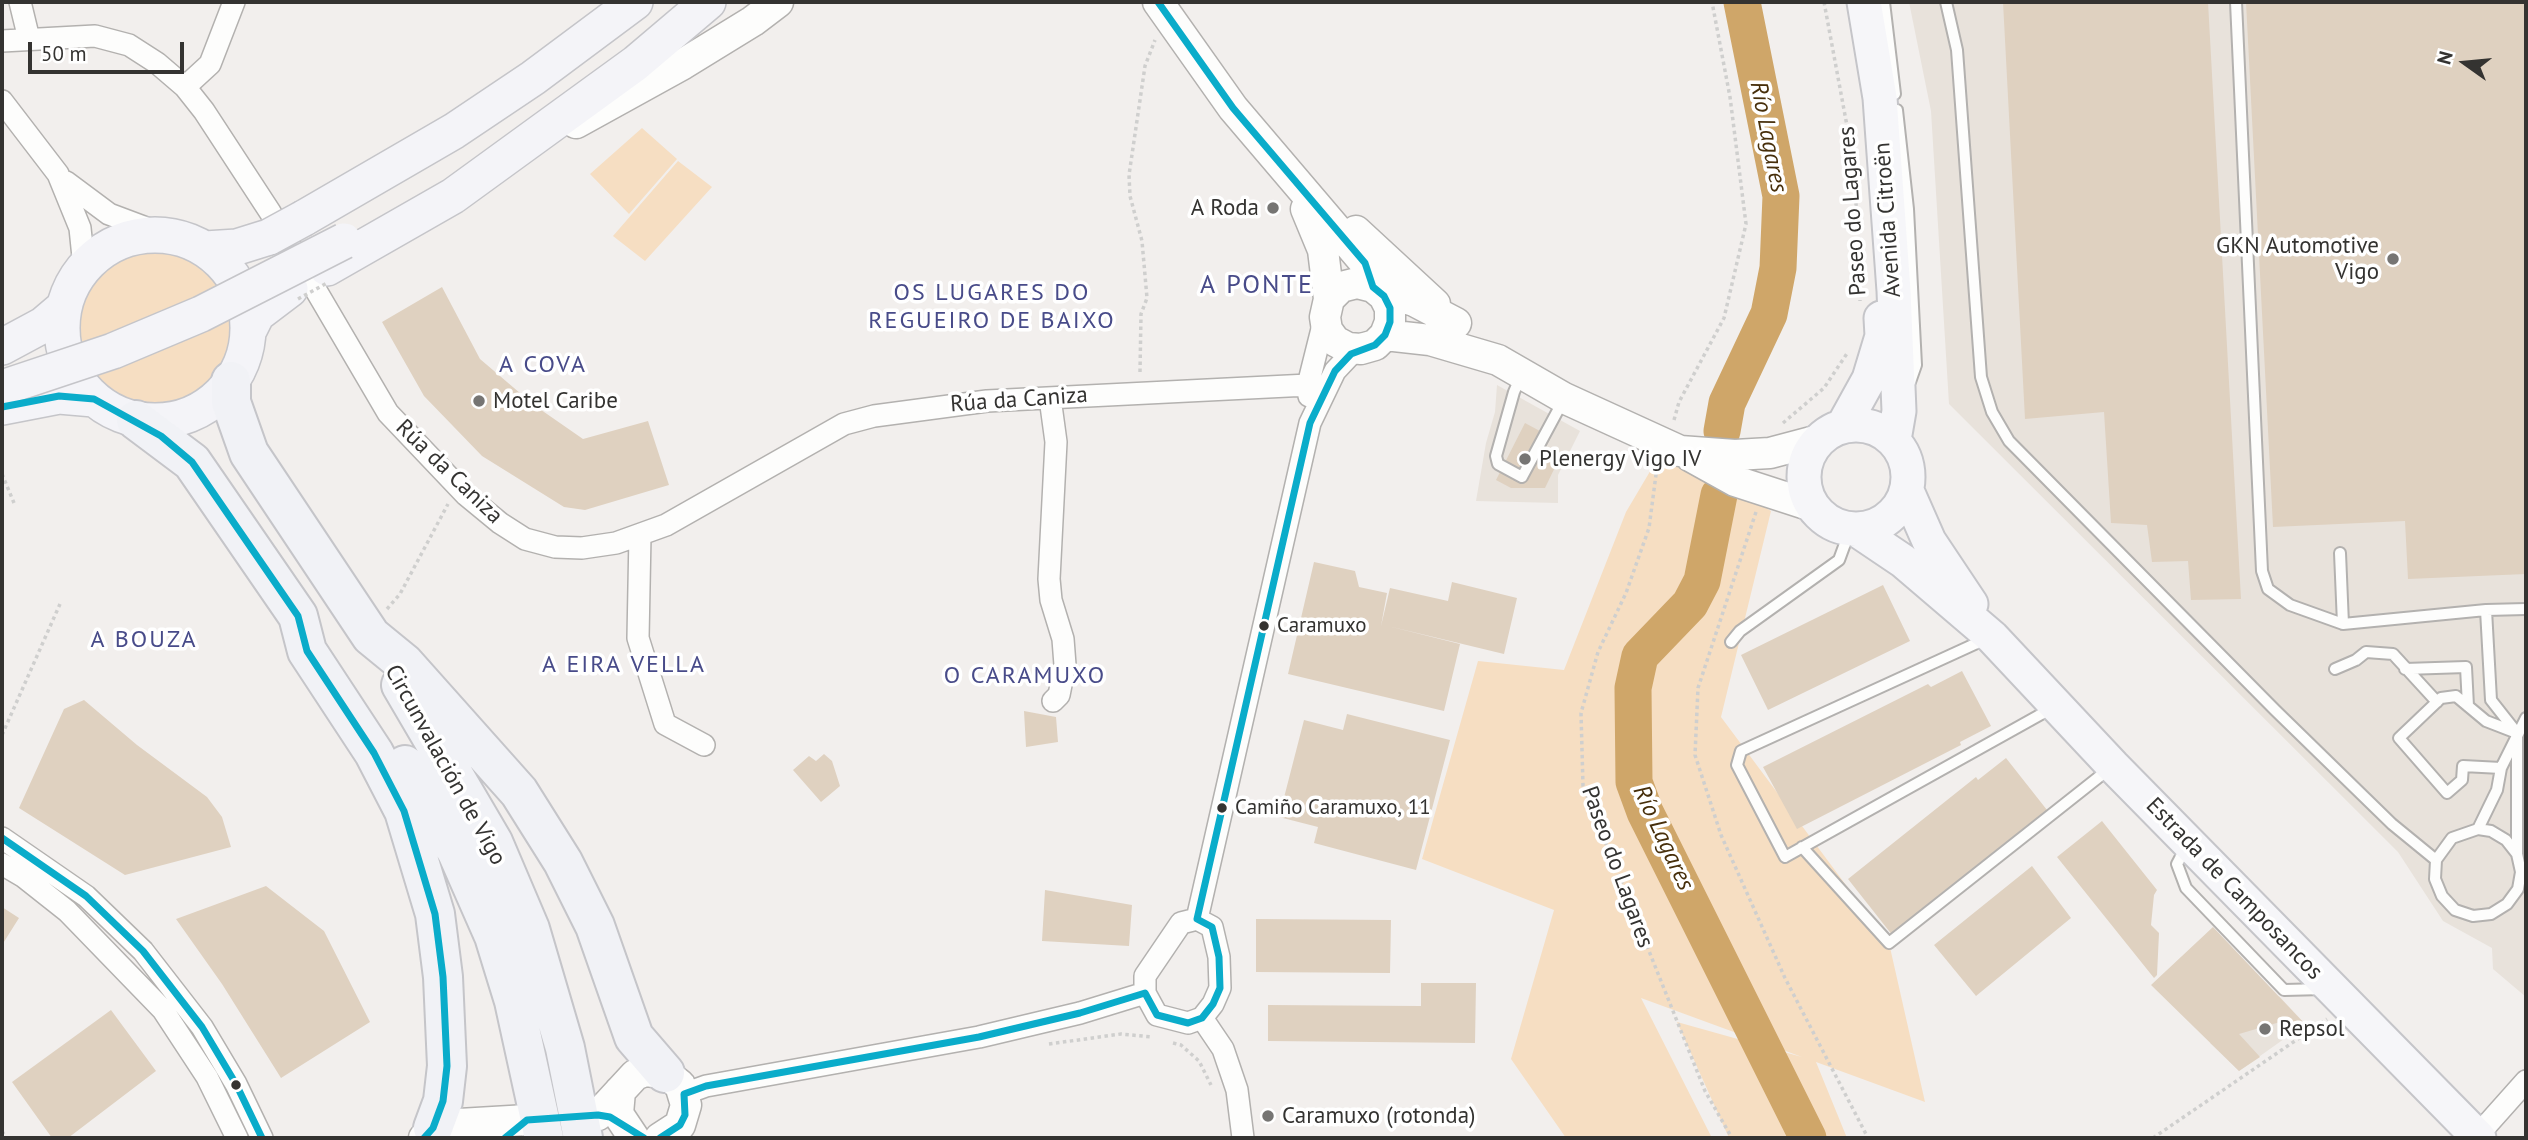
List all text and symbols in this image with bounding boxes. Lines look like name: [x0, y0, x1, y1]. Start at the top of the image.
scale bar: [32, 28, 187, 72]
north arrow: [2430, 28, 2500, 98]
text: 50 m: [41, 40, 87, 67]
text: N: [2432, 48, 2458, 67]
water label: Río Lagares: [1743, 79, 1793, 195]
street label: Paseo do Lagares: [1833, 125, 1873, 297]
street label: Avenida Citroën: [1869, 142, 1907, 298]
place label: A Roda: [1191, 194, 1259, 222]
marker: A Roda: [1265, 200, 1281, 216]
place label: GKN Automotive Vigo: [2216, 232, 2379, 286]
marker: GKN Automotive Vigo: [2385, 251, 2401, 267]
district label: A PONTE: [1201, 270, 1313, 302]
district label: OS LUGARES DO REGUEIRO DE BAIXO: [870, 279, 1114, 335]
district label: A COVA: [500, 351, 586, 379]
street label: Rúa da Caniza: [949, 381, 1089, 419]
place label: Motel Caribe: [493, 387, 618, 415]
marker: Motel Caribe: [471, 393, 487, 409]
street label: Rúa da Caniza: [390, 414, 508, 530]
place label: Plenergy Vigo IV: [1539, 445, 1701, 473]
marker: Plenergy Vigo IV: [1517, 451, 1533, 467]
place label: Caramuxo: [1277, 613, 1367, 639]
marker: Caramuxo: [1257, 619, 1271, 633]
district label: A BOUZA: [91, 626, 197, 654]
district label: A EIRA VELLA: [544, 651, 704, 679]
street label: Circunvalación de Vigo: [378, 660, 512, 870]
district label: O CARAMUXO: [945, 662, 1105, 690]
water label: Río Lagares: [1626, 781, 1700, 895]
street label: Paseo do Lagares: [1575, 783, 1659, 951]
street label: Estrada de Camposancos: [2140, 792, 2328, 986]
place label: Camiño Caramuxo, 11: [1235, 795, 1431, 821]
marker: Camiño Caramuxo, 11: [1215, 801, 1229, 815]
place label: Repsol: [2279, 1015, 2344, 1043]
marker: Repsol: [2257, 1021, 2273, 1037]
unlabelled marker: [229, 1078, 243, 1092]
place label: Caramuxo (rotonda): [1282, 1102, 1475, 1130]
marker: Caramuxo (rotonda): [1260, 1108, 1276, 1124]

